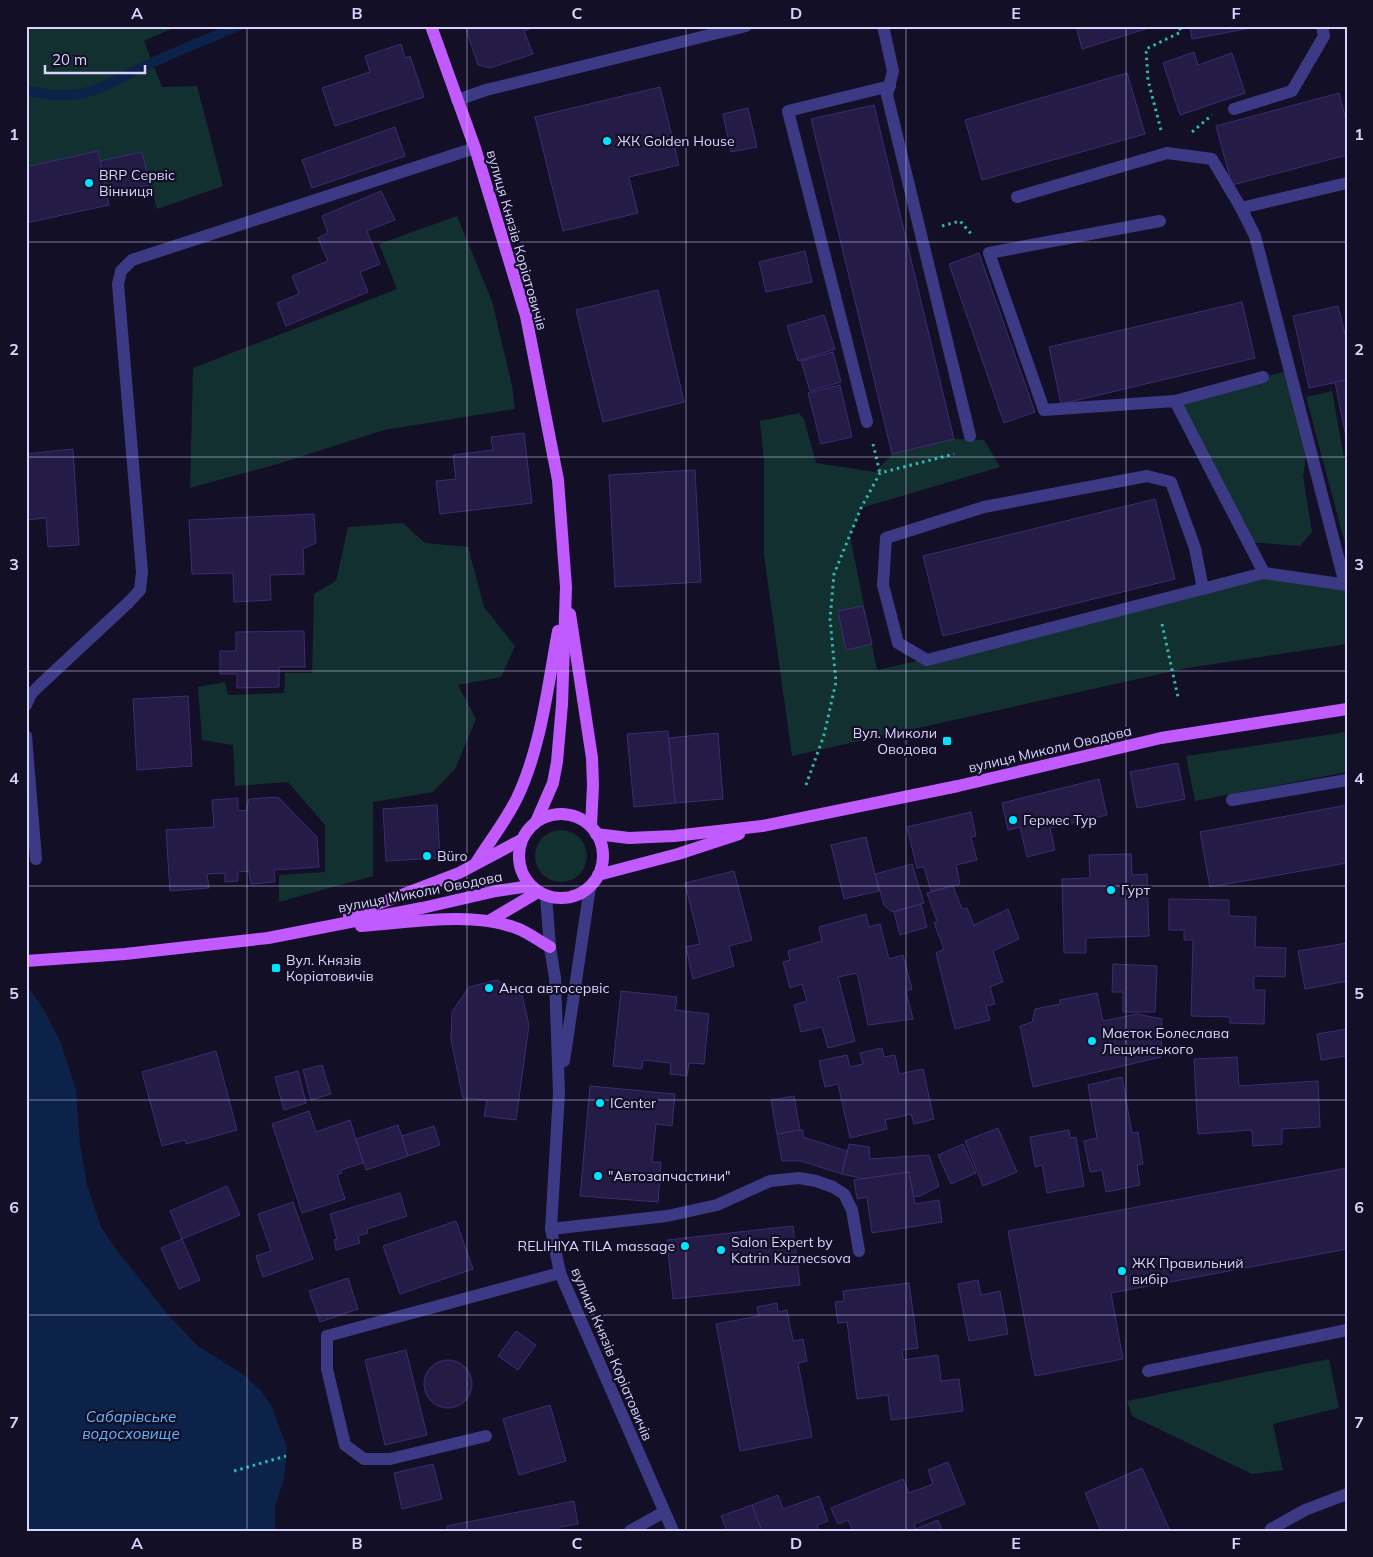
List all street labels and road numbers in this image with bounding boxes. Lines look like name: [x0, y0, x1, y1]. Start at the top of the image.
street label: вулиця Князів Коріатовичів: [483, 148, 551, 332]
street label: вулиця Миколи Оводова: [967, 721, 1133, 777]
street label: вулиця Миколи Оводова: [336, 867, 504, 917]
street label: вулиця Князів Коріатовичів: [567, 1265, 657, 1443]

